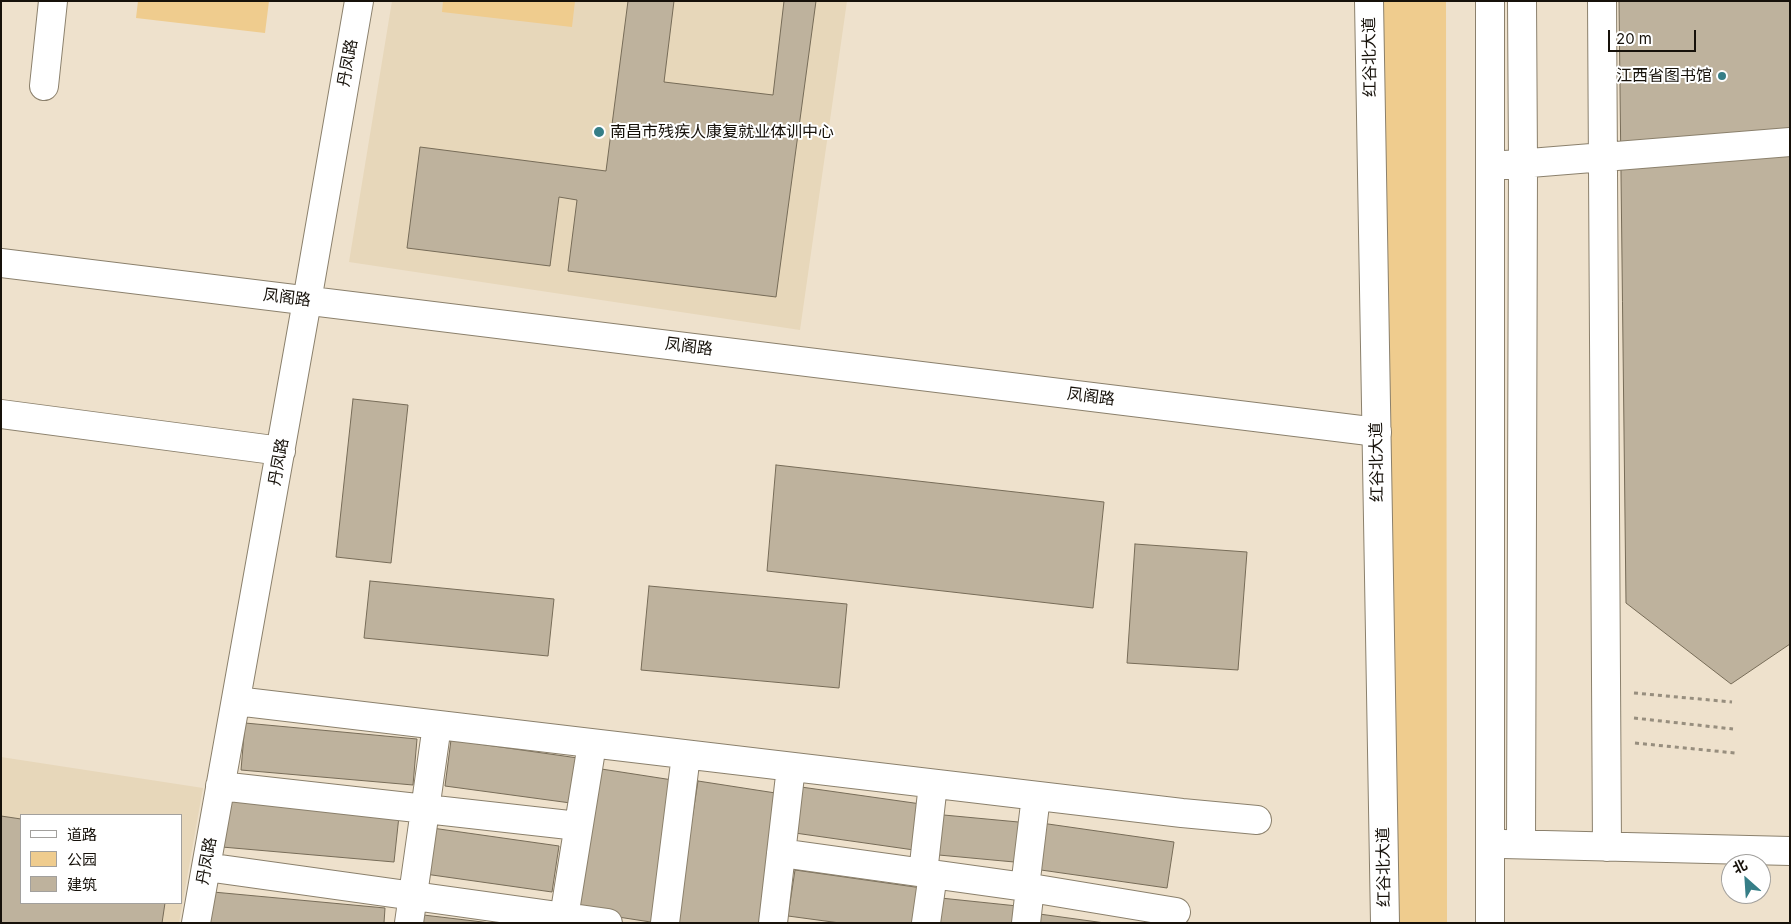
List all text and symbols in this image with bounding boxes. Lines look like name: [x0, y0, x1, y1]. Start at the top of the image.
street label: 红谷北大道: [1360, 17, 1380, 97]
scale bar: [1611, 20, 1698, 52]
text: 20 m: [1616, 29, 1652, 48]
street label: 丹凤路: [334, 38, 362, 88]
place label: 江西省图书馆: [1616, 66, 1712, 86]
marker: 江西省图书馆: [1716, 70, 1728, 82]
place label: 南昌市残疾人康复就业体训中心: [610, 122, 834, 142]
marker: 南昌市残疾人康复就业体训中心: [592, 125, 606, 139]
street label: 凤阁路: [262, 286, 312, 310]
street label: 凤阁路: [664, 335, 714, 359]
street label: 凤阁路: [1066, 385, 1116, 409]
street label: 红谷北大道: [1367, 422, 1387, 502]
street label: 丹凤路: [265, 437, 293, 487]
legend: [20, 814, 182, 904]
text: 道路: [67, 825, 97, 844]
street label: 红谷北大道: [1374, 827, 1394, 907]
street label: 丹凤路: [193, 836, 221, 886]
text: 公园: [67, 850, 97, 869]
north arrow: [1721, 854, 1771, 904]
text: 北: [1730, 855, 1750, 877]
text: 建筑: [67, 875, 97, 894]

